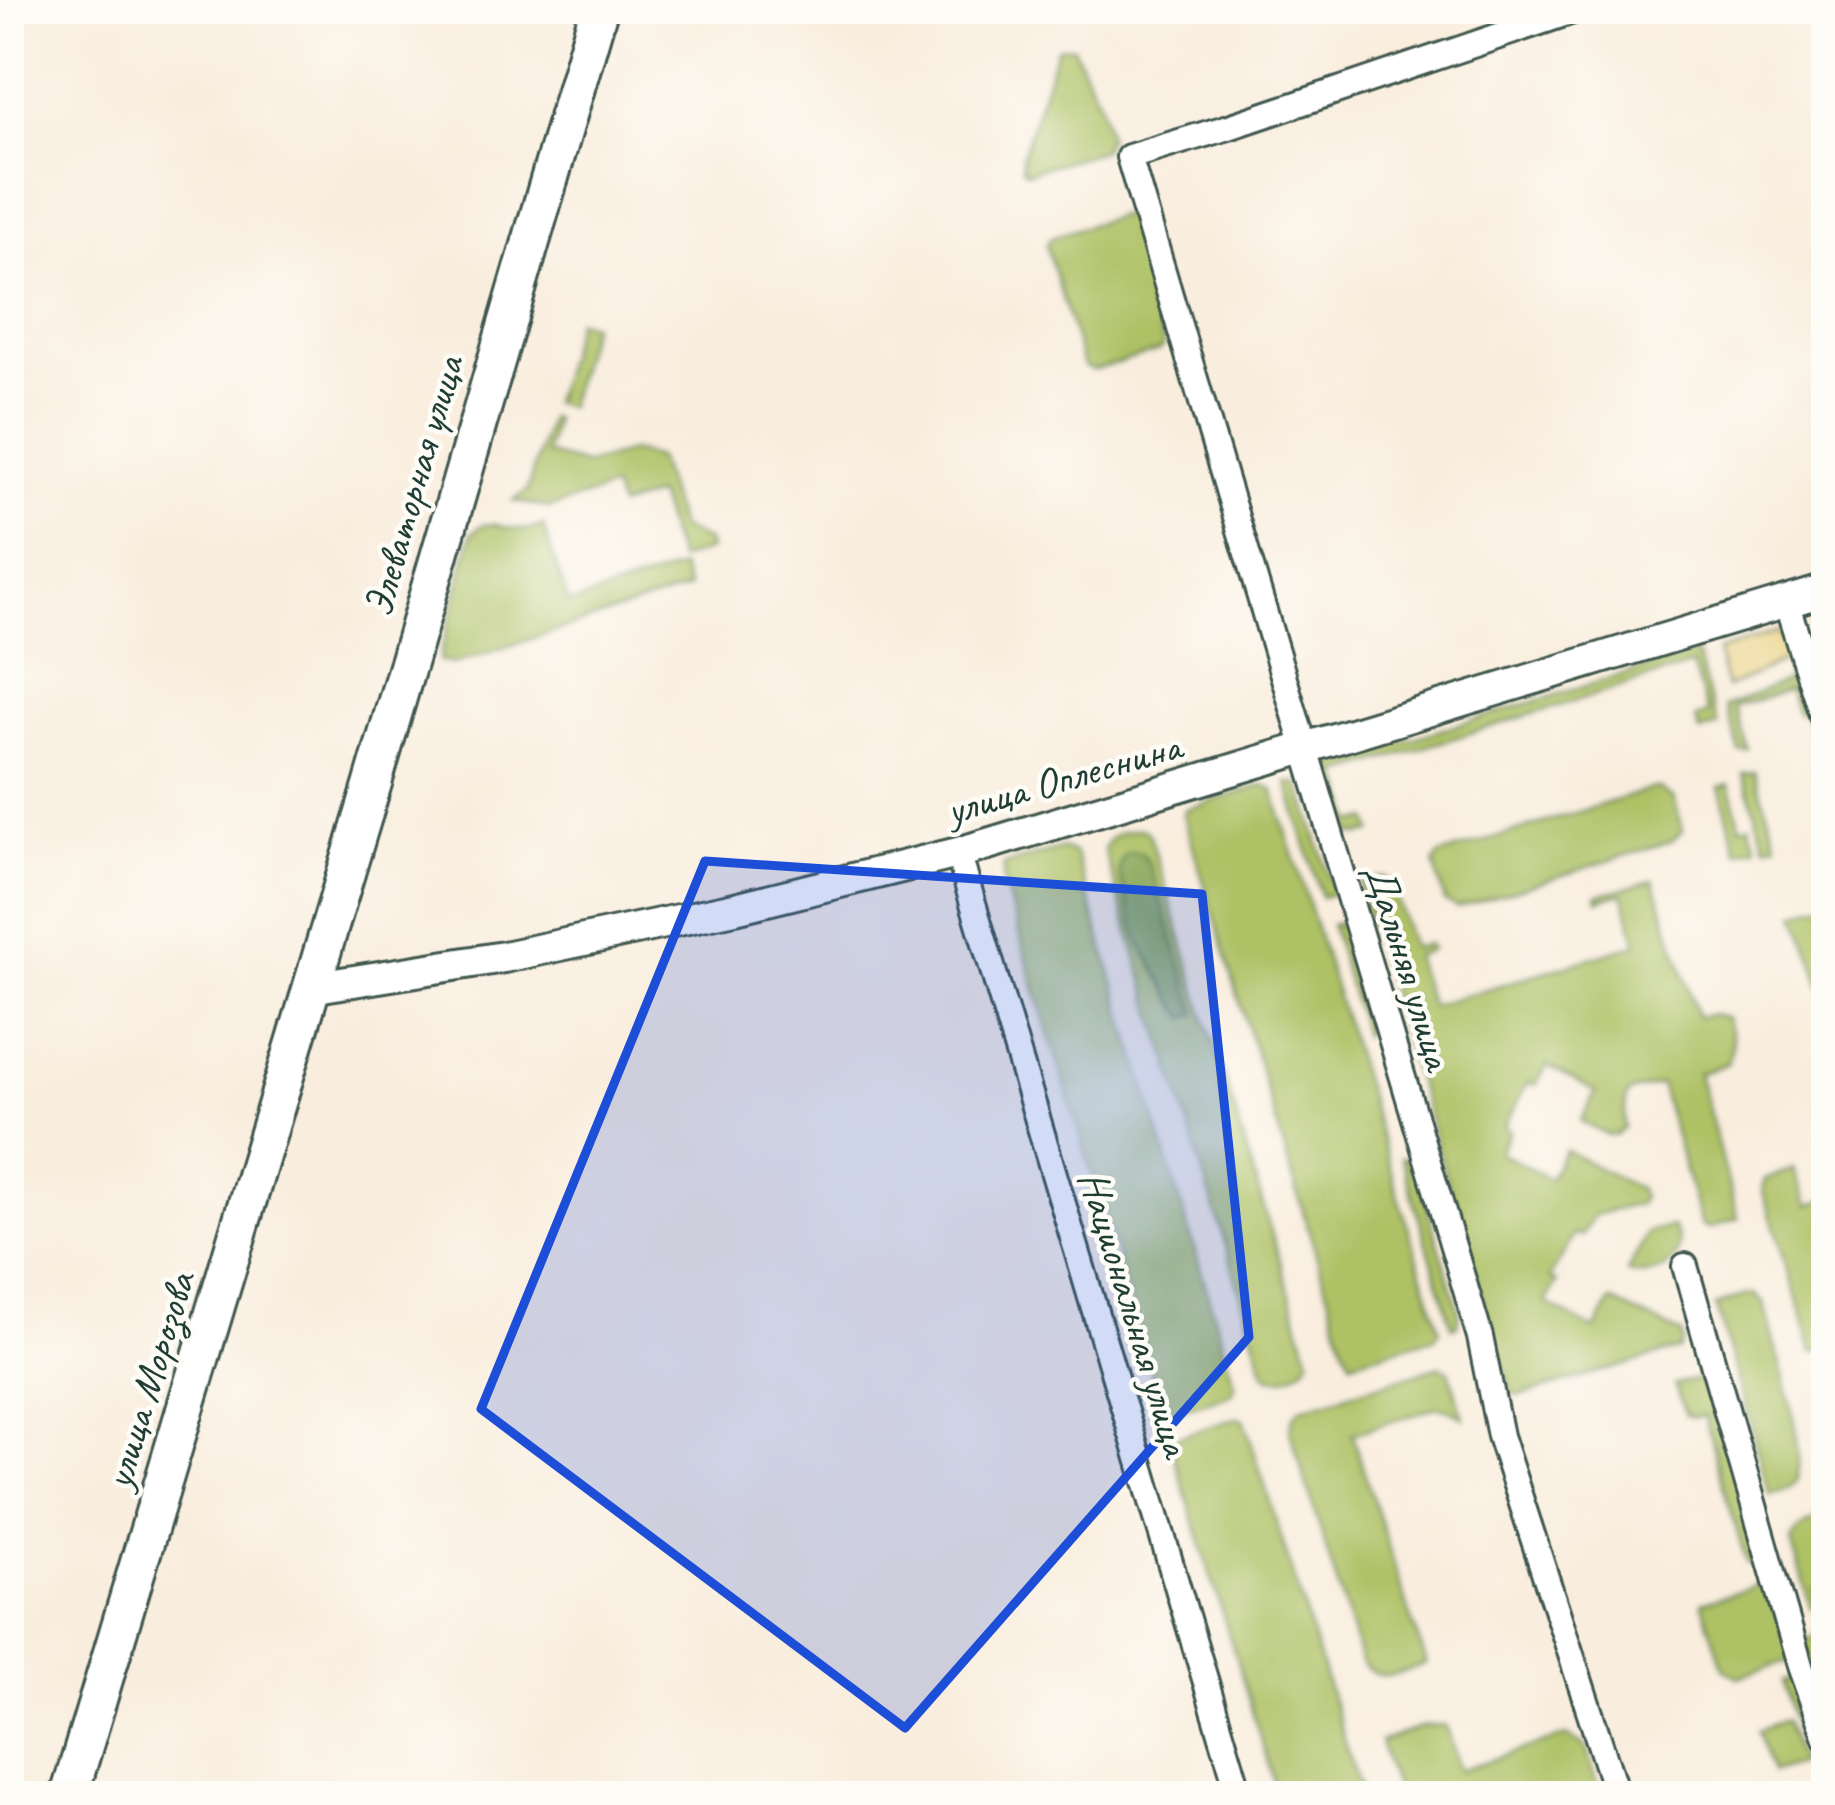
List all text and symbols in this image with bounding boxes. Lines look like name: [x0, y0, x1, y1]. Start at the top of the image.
street label: Элеваторная улица: [351, 347, 477, 623]
street label: улица Оплеснина: [937, 719, 1190, 838]
street label: Дальняя улица: [1352, 857, 1466, 1079]
street label: Национальная улица: [1066, 1164, 1204, 1466]
street label: улица Морозова: [91, 1263, 208, 1498]

